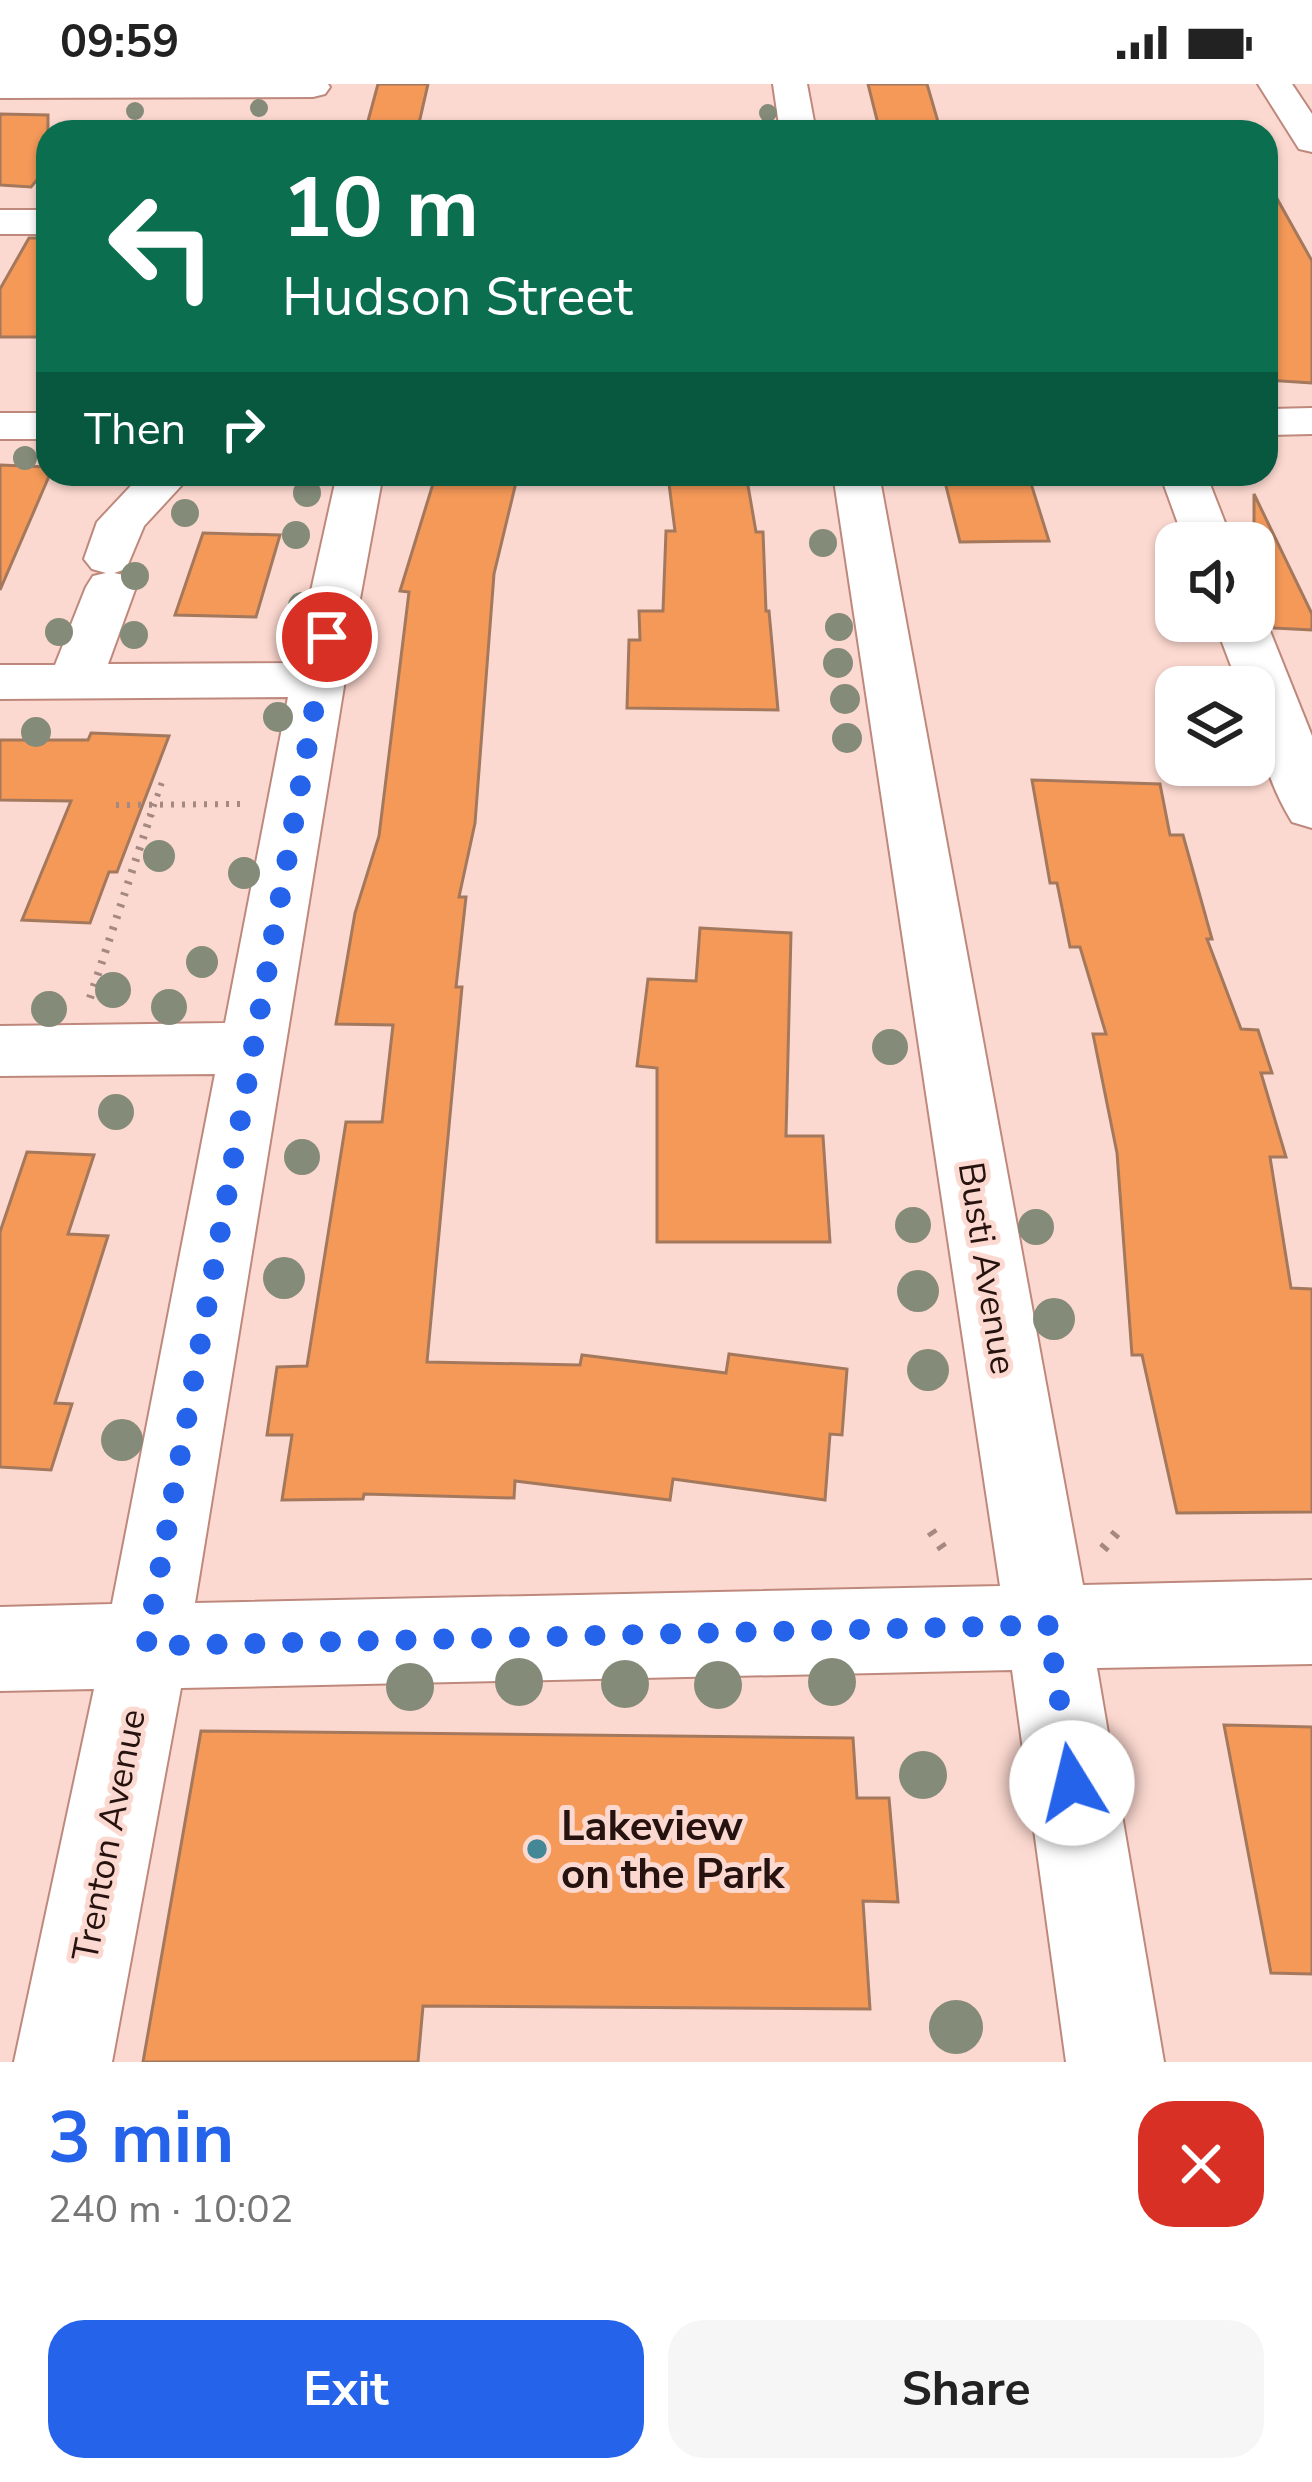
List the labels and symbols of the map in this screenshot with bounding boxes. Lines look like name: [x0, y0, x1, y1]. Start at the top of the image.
pin: [276, 586, 378, 688]
street label: Busti Avenue: [946, 1159, 1027, 1378]
street label: Trenton Avenue: [61, 1705, 158, 1966]
position arrow: [1009, 1720, 1135, 1846]
place label: Lakeview on the Park: [561, 1798, 786, 1903]
marker: Lakeview on the Park: [524, 1836, 550, 1862]

